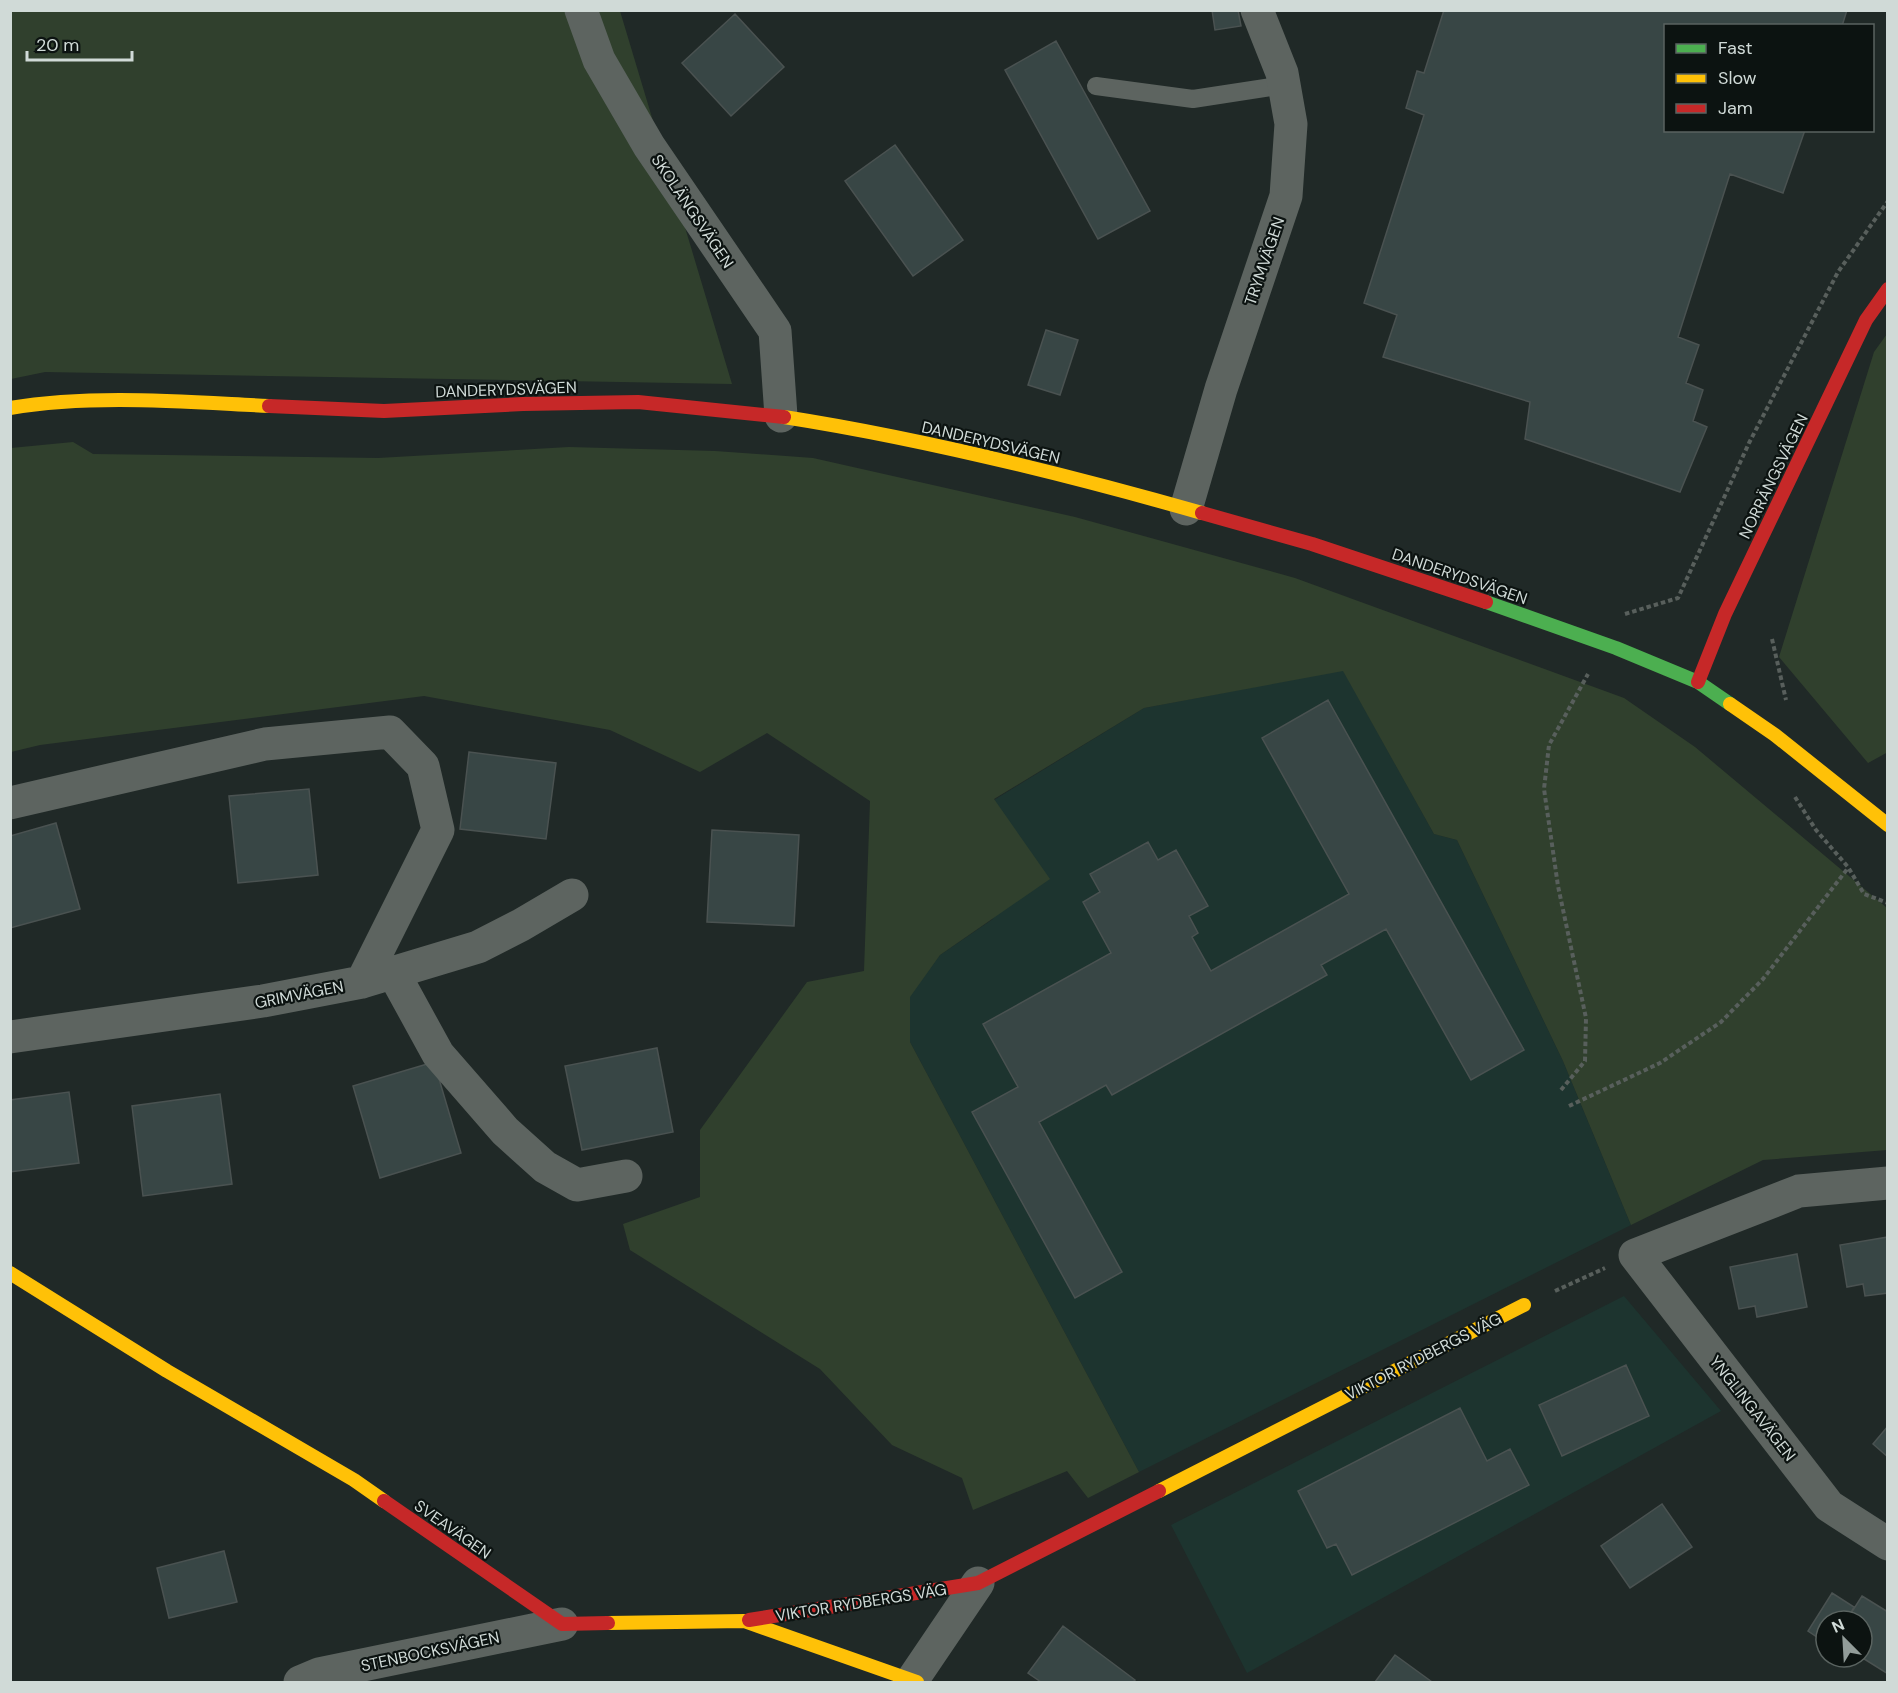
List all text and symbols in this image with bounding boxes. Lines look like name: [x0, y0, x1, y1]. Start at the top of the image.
scale bar: [27, 24, 132, 62]
legend: [1664, 24, 1874, 132]
text: 20 m: [36, 33, 79, 57]
text: Fast: [1718, 36, 1753, 60]
text: Slow: [1718, 66, 1757, 90]
text: Jam: [1718, 96, 1753, 120]
street label: SKOLÄNGSVÄGEN: [647, 150, 738, 272]
street label: TRYMVÄGEN: [1240, 214, 1289, 308]
street label: DANDERYDSVÄGEN: [435, 377, 577, 402]
street label: NORRÄNGSVÄGEN: [1734, 410, 1813, 542]
street label: DANDERYDSVÄGEN: [920, 416, 1062, 469]
street label: DANDERYDSVÄGEN: [1389, 543, 1530, 609]
street label: GRIMVÄGEN: [253, 976, 345, 1013]
street label: VIKTOR RYDBERGS VÄG: [1341, 1308, 1505, 1405]
street label: YNGLINGAVÄGEN: [1705, 1351, 1800, 1465]
street label: SVEAVÄGEN: [410, 1495, 495, 1564]
street label: VIKTOR RYDBERGS VÄG: [774, 1579, 948, 1626]
north arrow: [1814, 1609, 1874, 1669]
text: N: [1829, 1614, 1848, 1638]
street label: STENBOCKSVÄGEN: [359, 1627, 501, 1676]

